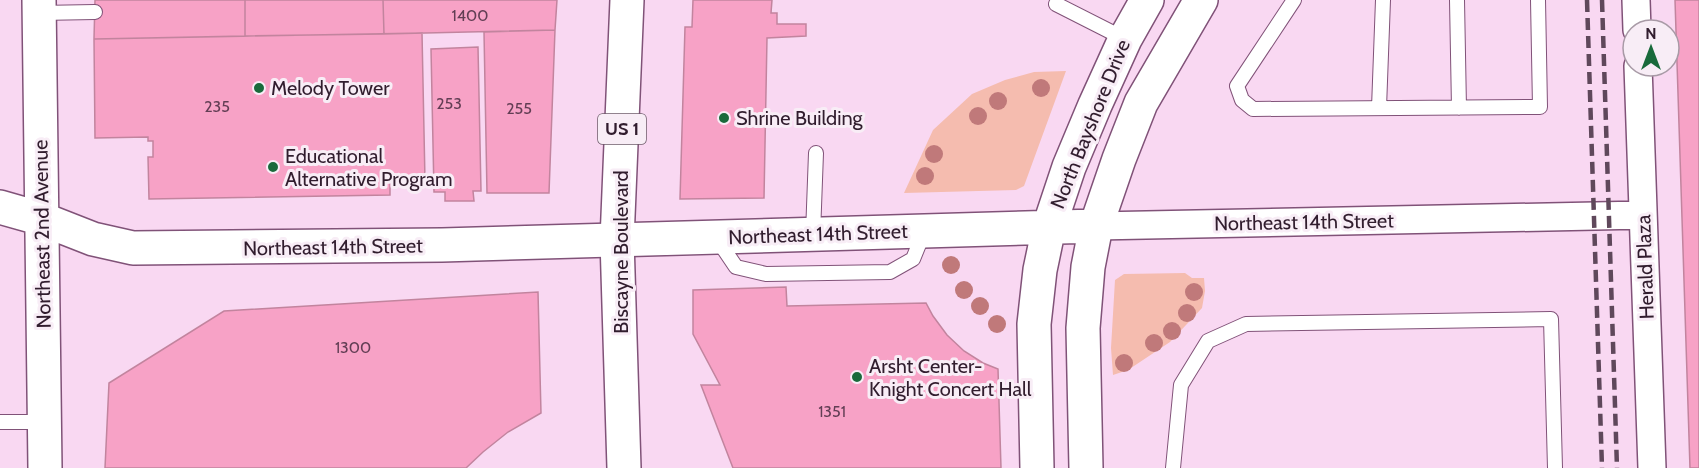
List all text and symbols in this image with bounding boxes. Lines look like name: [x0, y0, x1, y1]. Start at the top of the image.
house number: 1400: [452, 6, 488, 25]
north arrow: [1621, 18, 1681, 78]
text: N: [1645, 24, 1657, 43]
street label: North Bayshore Drive: [1045, 36, 1135, 212]
place label: Melody Tower: [271, 76, 390, 100]
marker: Melody Tower: [252, 81, 266, 95]
house number: 253: [436, 94, 462, 113]
house number: 235: [204, 97, 230, 116]
house number: 255: [506, 99, 532, 118]
place label: Shrine Building: [736, 106, 864, 130]
marker: Shrine Building: [717, 111, 731, 125]
road number: US 1: [598, 114, 646, 144]
street label: Northeast 2nd Avenue: [28, 139, 56, 329]
place label: Educational Alternative Program: [285, 144, 453, 191]
marker: Educational Alternative Program: [266, 160, 280, 174]
street label: Biscayne Boulevard: [609, 170, 633, 334]
street label: Northeast 14th Street: [1214, 208, 1394, 236]
street label: Herald Plaza: [1631, 214, 1659, 320]
street label: Northeast 14th Street: [728, 219, 908, 249]
street label: Northeast 14th Street: [243, 233, 423, 261]
house number: 1300: [335, 338, 371, 357]
place label: Arsht Center- Knight Concert Hall: [869, 354, 1032, 401]
marker: Arsht Center- Knight Concert Hall: [850, 370, 864, 384]
house number: 1351: [818, 402, 846, 421]

